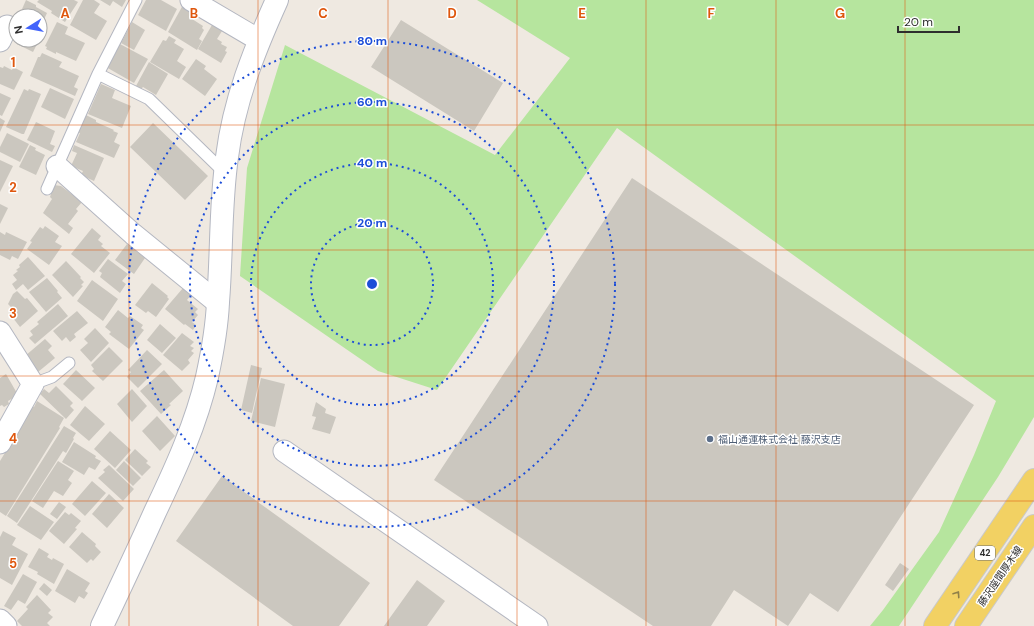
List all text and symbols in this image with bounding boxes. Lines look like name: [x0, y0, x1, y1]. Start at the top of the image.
text: A: [60, 5, 70, 22]
text: B: [190, 5, 198, 22]
text: C: [318, 5, 328, 22]
text: D: [447, 5, 457, 22]
text: E: [578, 5, 586, 22]
text: F: [707, 5, 715, 22]
text: G: [835, 5, 845, 22]
north arrow: [8, 8, 48, 48]
scale bar: [898, 8, 959, 34]
text: 20 m: [904, 14, 933, 30]
text: N: [11, 25, 26, 35]
text: 80 m: [357, 33, 387, 49]
text: 1: [11, 54, 15, 71]
text: 60 m: [357, 94, 387, 110]
text: 40 m: [357, 155, 387, 171]
text: 2: [9, 179, 17, 196]
text: 20 m: [357, 215, 387, 231]
centre of rings: [365, 277, 379, 291]
text: 3: [9, 305, 17, 322]
text: 4: [9, 430, 17, 447]
place label: 福山通運株式会社 藤沢支店: [718, 433, 841, 446]
marker: 福山通運株式会社 藤沢支店: [705, 434, 715, 444]
street label: 藤沢座間厚木線: [975, 543, 1025, 609]
road number: 42: [975, 546, 995, 560]
text: 5: [9, 555, 17, 572]
one-way arrow: [952, 591, 959, 598]

